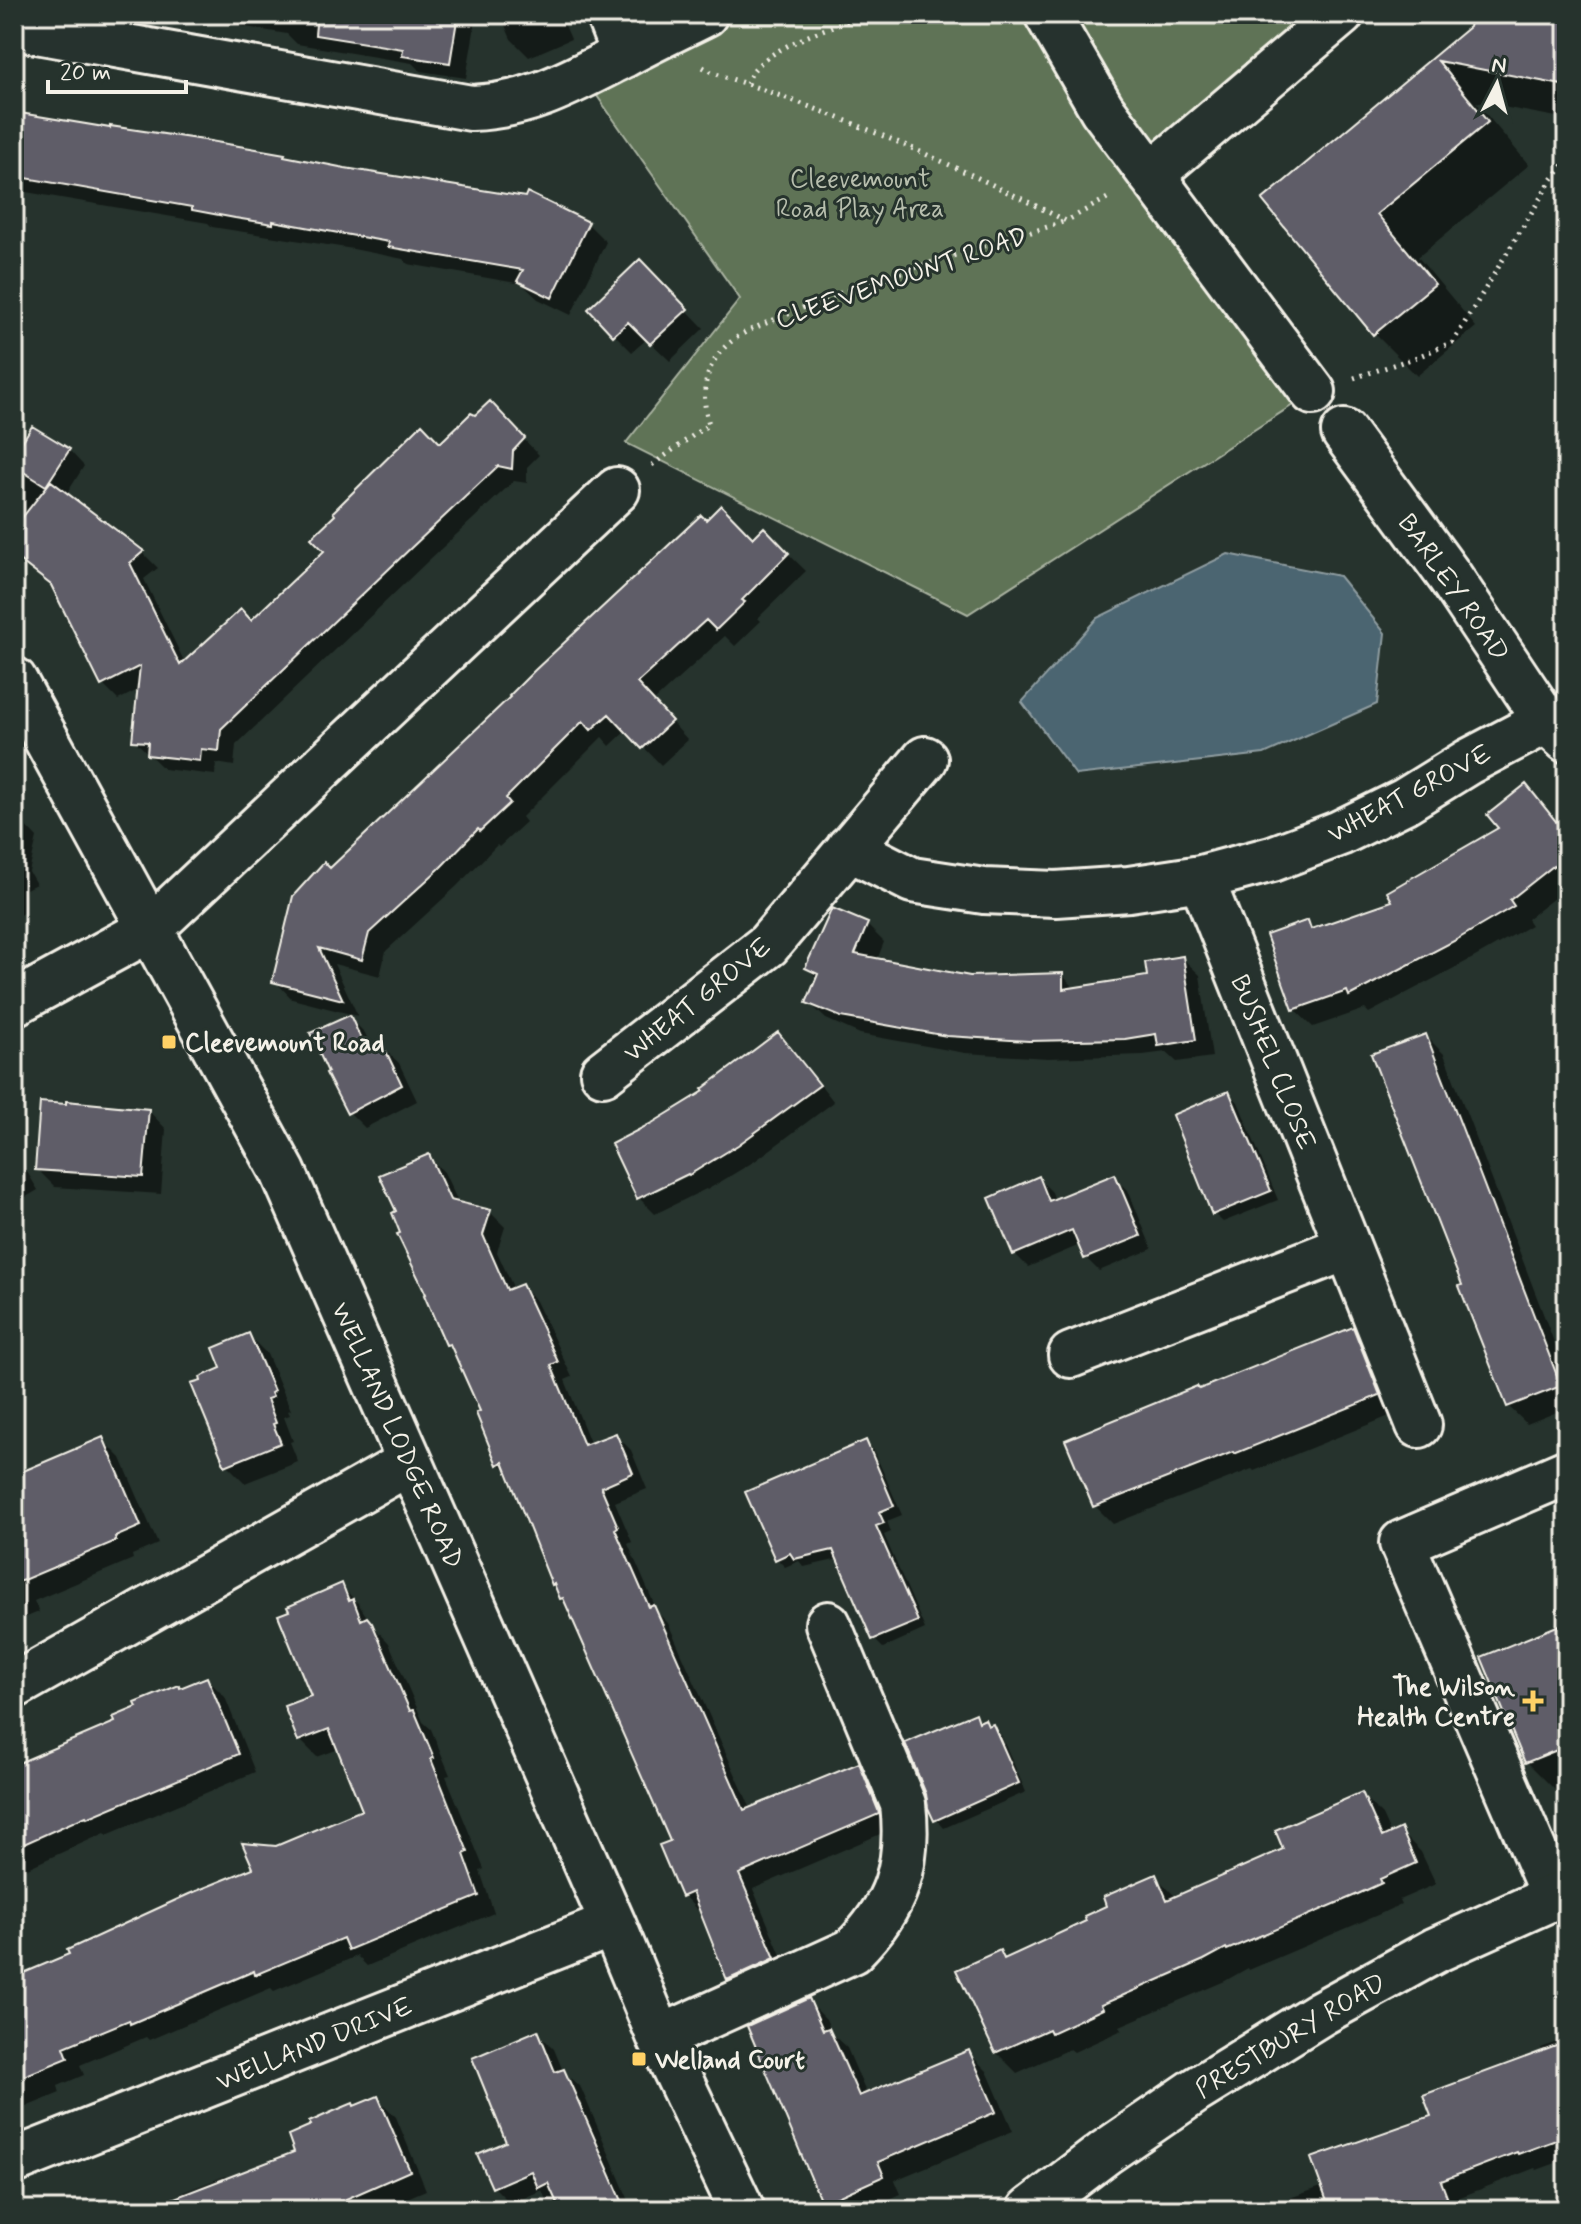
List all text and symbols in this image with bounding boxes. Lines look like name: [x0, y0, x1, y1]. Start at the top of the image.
scale bar: [48, 44, 186, 94]
north arrow: [1457, 44, 1537, 124]
text: N: [1490, 51, 1508, 81]
text: 20 m: [60, 58, 111, 89]
park label: Cleevemount Road Play Area: [776, 163, 944, 227]
street label: CLEEVEMOUNT ROAD: [771, 220, 1032, 338]
street label: BARLEY ROAD: [1389, 508, 1516, 668]
street label: WHEAT GROVE: [1322, 737, 1498, 852]
street label: WHEAT GROVE: [618, 931, 779, 1070]
street label: BUSHEL CLOSE: [1222, 970, 1323, 1155]
place label: Cleevemount Road: [185, 1027, 385, 1061]
marker: Cleevemount Road: [160, 1033, 178, 1051]
street label: WELLAND LODGE ROAD: [322, 1297, 470, 1574]
place label: The Wilson Health Centre: [1357, 1671, 1516, 1735]
marker: The Wilson Health Centre: [1522, 1690, 1544, 1712]
street label: PRESTBURY ROAD: [1189, 1966, 1393, 2107]
street label: WELLAND DRIVE: [212, 1990, 418, 2100]
place label: Welland Court: [654, 2044, 805, 2078]
marker: Welland Court: [630, 2050, 648, 2068]

